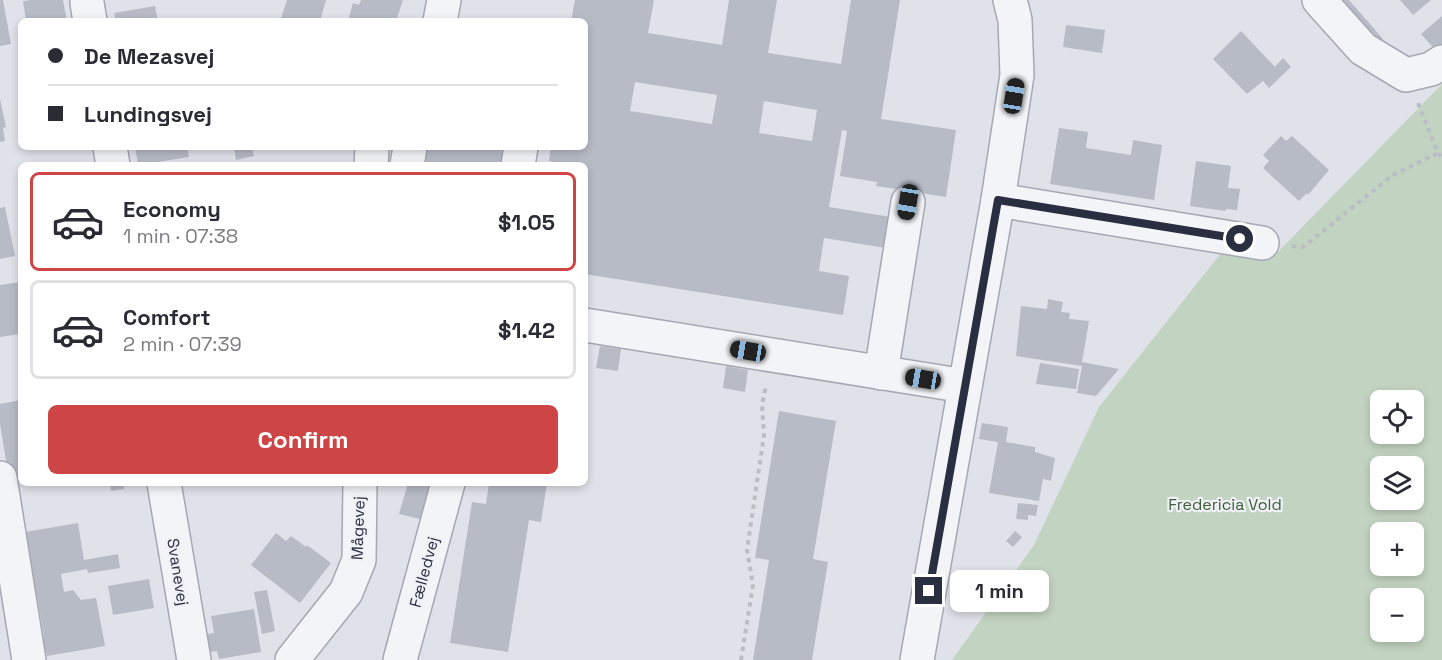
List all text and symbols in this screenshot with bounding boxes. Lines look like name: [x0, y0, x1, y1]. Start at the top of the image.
text: De Mezasvej: [84, 42, 214, 70]
car: [1002, 77, 1026, 115]
text: Lundingsvej: [84, 100, 212, 128]
car: [896, 183, 920, 221]
icon: car: [51, 195, 105, 249]
text: Economy: [123, 195, 221, 223]
text: $1.05: [498, 208, 555, 236]
text: 1 min · 07:38: [123, 223, 238, 249]
route start: [1226, 225, 1253, 252]
icon: car: [51, 303, 105, 357]
text: Comfort: [123, 303, 211, 331]
text: $1.42: [498, 316, 555, 344]
text: 2 min · 07:39: [123, 331, 242, 357]
car: [729, 339, 767, 363]
car: [904, 367, 942, 391]
map controls: [1370, 390, 1424, 642]
button: locate: [1370, 390, 1424, 444]
button: Confirm: [48, 405, 558, 474]
button: layers: [1370, 456, 1424, 510]
park label: Fredericia Vold: [1168, 494, 1282, 515]
street label: Mågevej: [346, 496, 370, 560]
button: +: [1370, 522, 1424, 576]
street label: Fælledvej: [404, 534, 444, 610]
street label: Svanevej: [162, 537, 194, 607]
callout: 1 min: [950, 570, 1049, 612]
route end: [915, 577, 942, 604]
text: 1 min: [975, 578, 1024, 604]
button: −: [1370, 588, 1424, 642]

